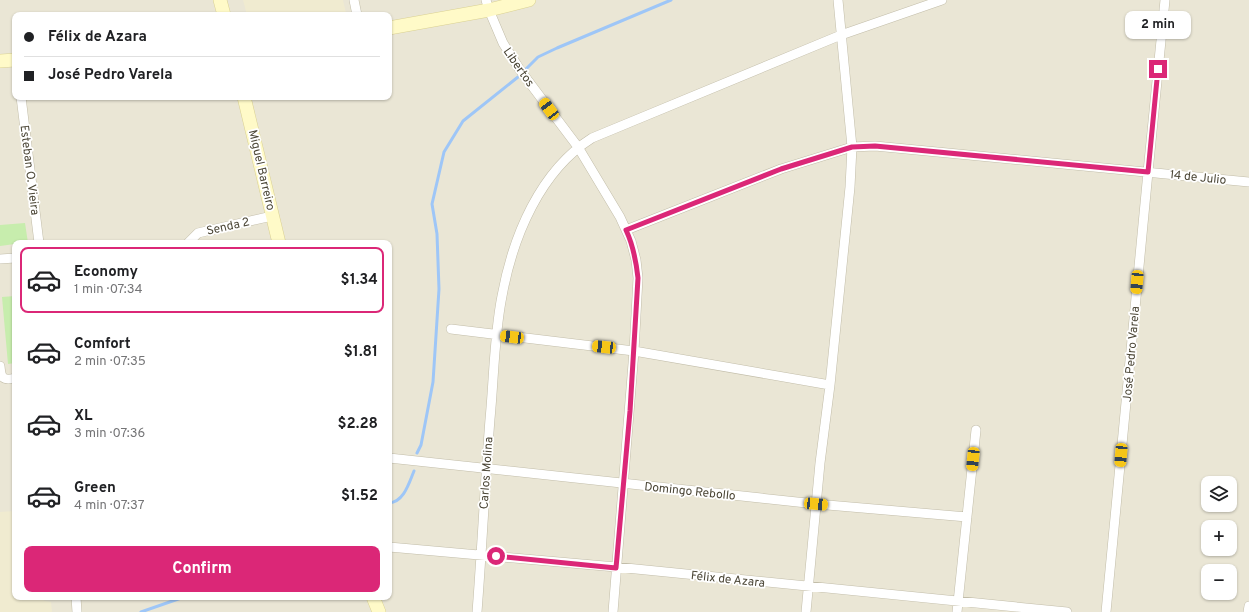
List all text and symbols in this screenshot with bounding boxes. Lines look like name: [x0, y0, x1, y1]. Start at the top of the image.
callout: 2 min: [1125, 11, 1191, 39]
text: 2 min: [1141, 17, 1175, 33]
text: Félix de Azara: [48, 28, 147, 47]
street label: Libertos: [499, 45, 538, 90]
route end: [1149, 60, 1167, 78]
text: José Pedro Varela: [48, 66, 173, 85]
car: [537, 96, 561, 122]
street label: Esteban O. Vieira: [16, 124, 42, 216]
street label: Miguel Barreiro: [244, 128, 278, 213]
street label: 14 de Julio: [1169, 167, 1227, 189]
street label: Senda 2: [205, 214, 251, 240]
icon: car: [26, 262, 62, 298]
text: Economy: [74, 263, 138, 282]
car: [1130, 270, 1144, 294]
text: $1.34: [341, 271, 378, 290]
text: 1 min · 07:34: [74, 282, 143, 298]
street label: José Pedro Varela: [1120, 306, 1144, 403]
car: [499, 330, 525, 344]
icon: car: [26, 334, 62, 370]
text: Comfort: [74, 335, 131, 354]
car: [591, 340, 617, 354]
text: $1.81: [344, 343, 378, 362]
text: 2 min · 07:35: [74, 354, 146, 370]
icon: car: [26, 406, 62, 442]
text: XL: [74, 407, 92, 426]
text: $2.28: [338, 415, 378, 434]
text: 3 min · 07:36: [74, 426, 145, 442]
street label: Carlos Molina: [476, 436, 498, 510]
car: [1114, 443, 1128, 467]
car: [966, 446, 980, 472]
map controls: [1201, 476, 1237, 600]
button: layers: [1201, 476, 1237, 512]
icon: car: [26, 478, 62, 514]
text: Green: [74, 479, 116, 498]
street label: Domingo Rebollo: [643, 479, 737, 505]
text: $1.52: [341, 487, 378, 506]
car: [804, 497, 828, 511]
text: 4 min · 07:37: [74, 498, 145, 514]
button: +: [1201, 520, 1237, 556]
button: Confirm: [24, 546, 380, 592]
route start: [487, 547, 505, 565]
button: −: [1201, 564, 1237, 600]
street label: Félix de Azara: [690, 568, 766, 592]

